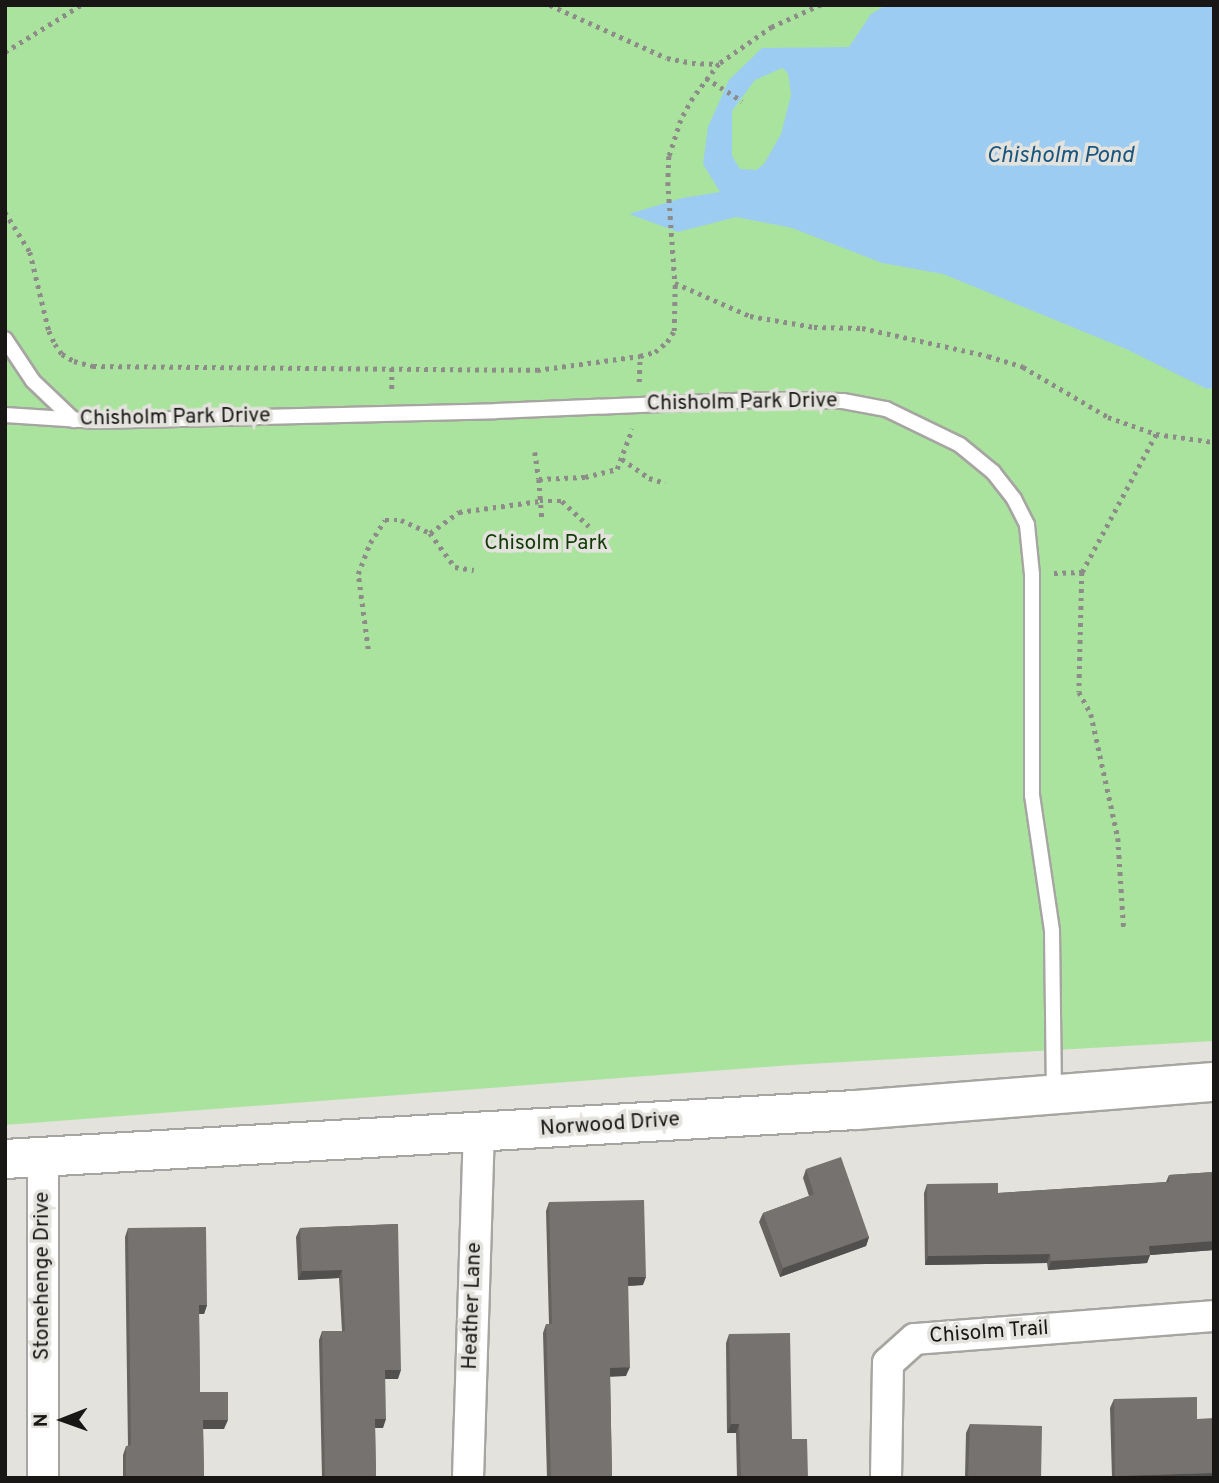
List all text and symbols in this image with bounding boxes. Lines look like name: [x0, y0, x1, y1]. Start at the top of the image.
water label: Chisholm Pond: [986, 143, 1134, 171]
street label: Chisholm Park Drive: [646, 389, 838, 417]
street label: Chisholm Park Drive: [79, 404, 271, 432]
park label: Chisolm Park: [484, 531, 608, 557]
street label: Norwood Drive: [539, 1108, 681, 1142]
street label: Stonehenge Drive: [30, 1192, 56, 1360]
street label: Heather Lane: [458, 1242, 488, 1370]
street label: Chisolm Trail: [928, 1316, 1050, 1350]
north arrow: [28, 1385, 98, 1455]
text: N: [30, 1413, 54, 1427]

